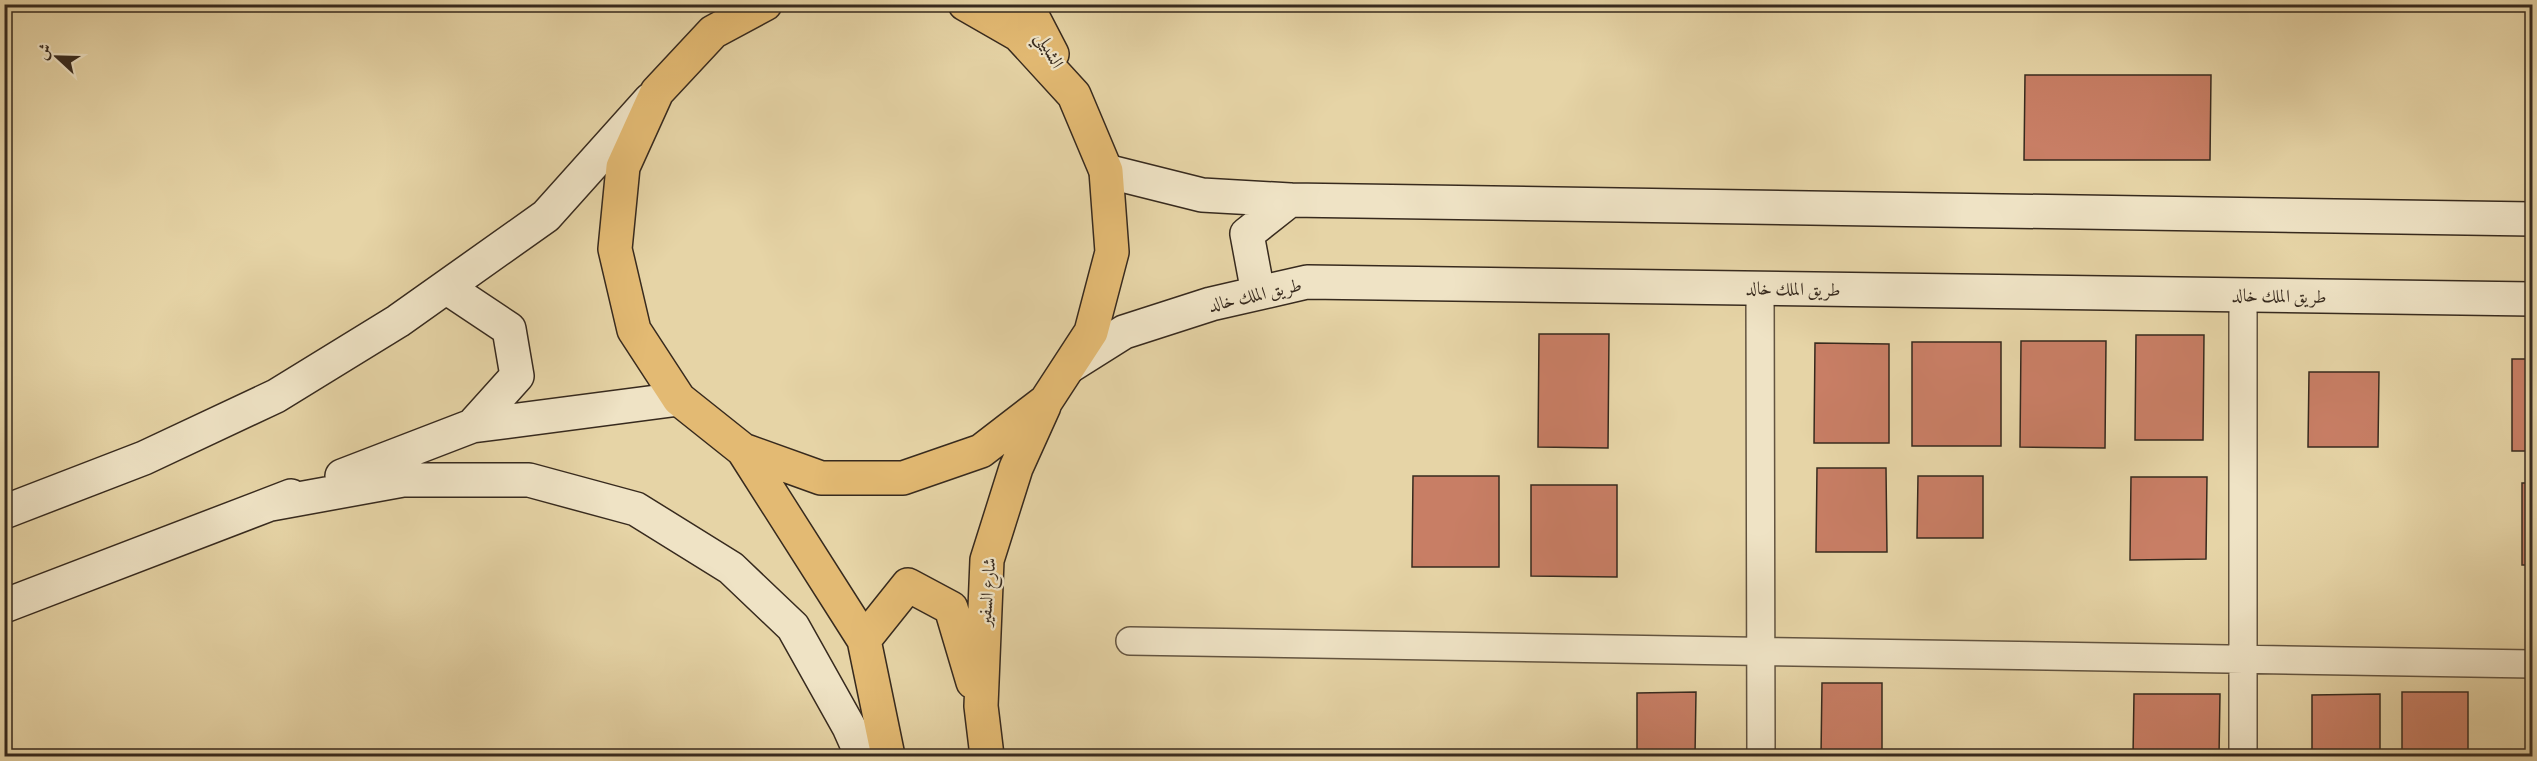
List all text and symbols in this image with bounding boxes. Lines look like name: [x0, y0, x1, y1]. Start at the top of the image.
north arrow: [27, 27, 87, 87]
street label: الشبيلي: [1026, 28, 1070, 75]
text: ش: [31, 40, 57, 63]
street label: طريق الملك خالد: [1206, 273, 1304, 317]
street label: طريق الملك خالد: [1745, 276, 1841, 302]
street label: طريق الملك خالد: [2231, 283, 2327, 309]
street label: شارع السفير: [972, 557, 1004, 629]

